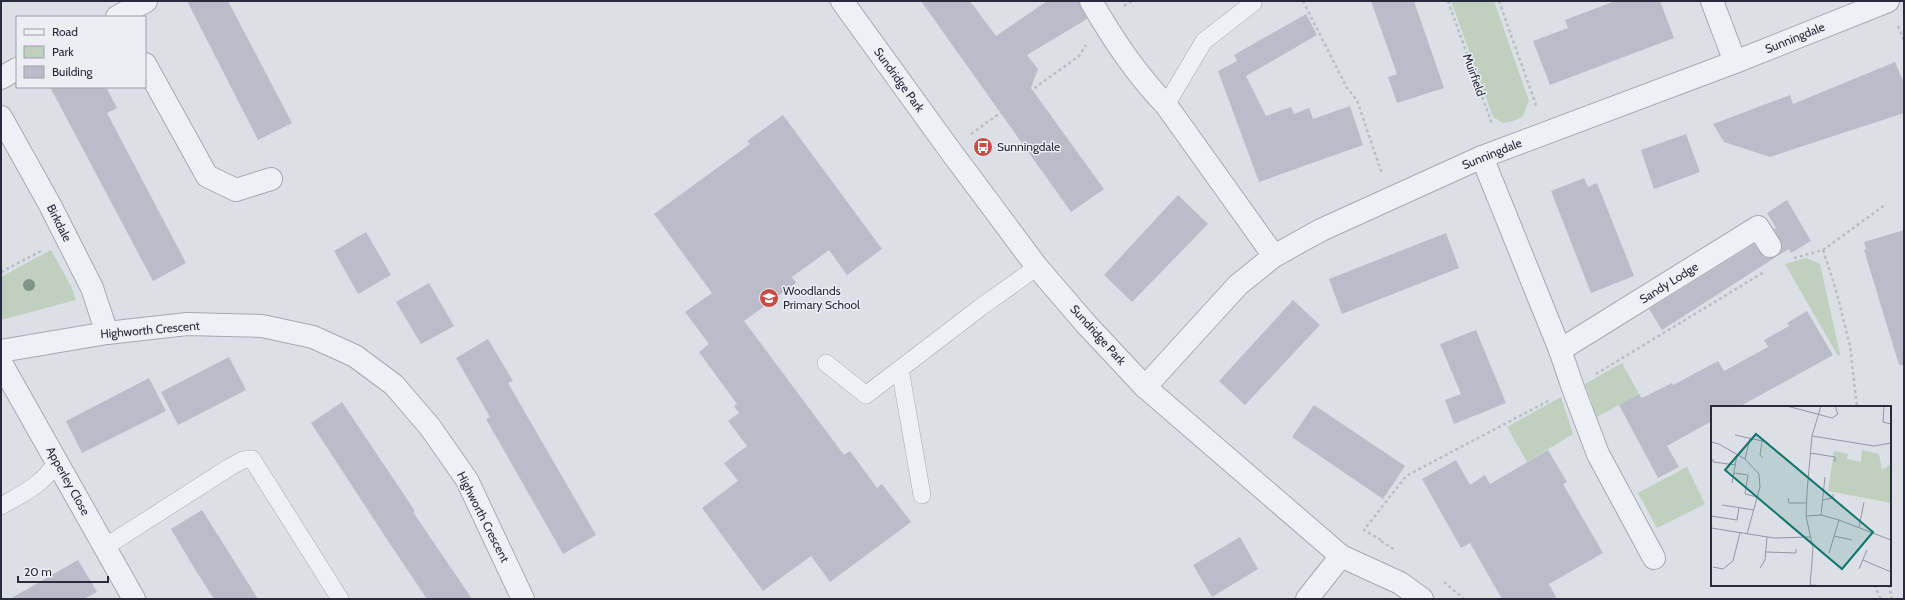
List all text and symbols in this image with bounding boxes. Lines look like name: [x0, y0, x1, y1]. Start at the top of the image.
legend: [16, 16, 146, 88]
street label: Sunningdale: [1763, 19, 1827, 56]
text: Road: [52, 24, 78, 39]
text: Park: [52, 44, 74, 59]
street label: Sundridge Park: [871, 45, 928, 115]
street label: Muirfield: [1460, 51, 1489, 98]
text: Building: [52, 64, 94, 79]
street label: Sunningdale: [1460, 135, 1524, 172]
bus stop icon: Sunningdale: [972, 136, 994, 158]
place label: Sunningdale: [997, 139, 1060, 154]
street label: Birkdale: [44, 202, 75, 244]
street label: Sandy Lodge: [1637, 259, 1701, 306]
place label: Woodlands Primary School: [783, 283, 860, 312]
school or university icon: Woodlands Primary School: [758, 287, 780, 309]
street label: Sundridge Park: [1067, 301, 1130, 368]
street label: Highworth Crescent: [100, 318, 200, 341]
inset map: [1711, 406, 1891, 586]
street label: Apperley Close: [43, 444, 93, 518]
street label: Highworth Crescent: [454, 469, 513, 565]
scale bar: [18, 558, 108, 584]
text: 20 m: [24, 564, 52, 579]

